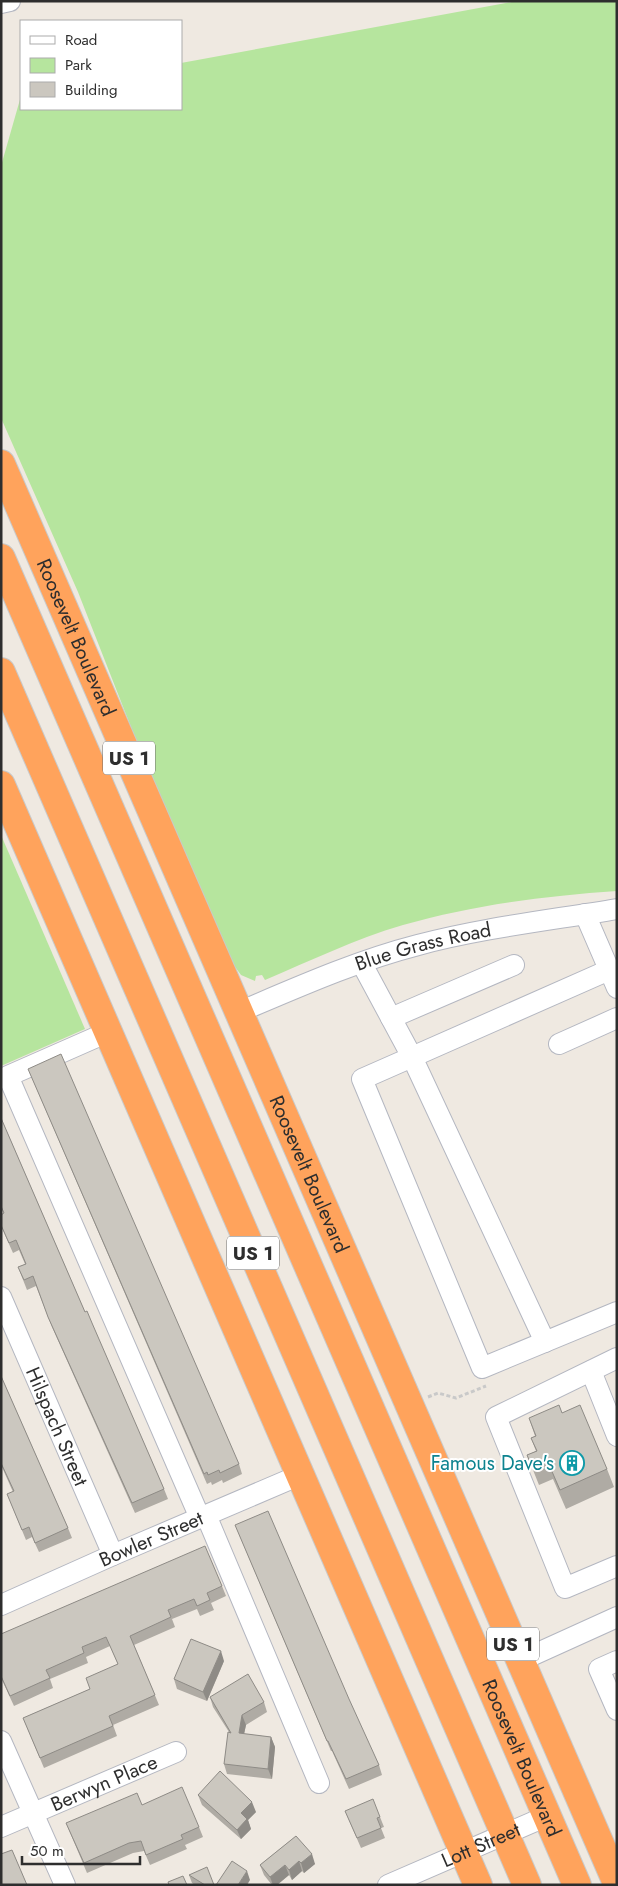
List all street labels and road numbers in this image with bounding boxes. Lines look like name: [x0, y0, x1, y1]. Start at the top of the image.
street label: Roosevelt Boulevard: [29, 554, 123, 721]
road number: US 1: [103, 741, 155, 774]
street label: Blue Grass Road: [351, 915, 494, 979]
street label: Roosevelt Boulevard: [262, 1091, 356, 1258]
road number: US 1: [227, 1236, 279, 1270]
street label: Hilspach Street: [18, 1362, 95, 1491]
street label: Bowler Street: [94, 1504, 208, 1574]
road number: US 1: [487, 1628, 539, 1660]
street label: Roosevelt Boulevard: [474, 1675, 568, 1841]
street label: Berwyn Place: [46, 1748, 162, 1819]
street label: Lott Street: [437, 1815, 525, 1875]

